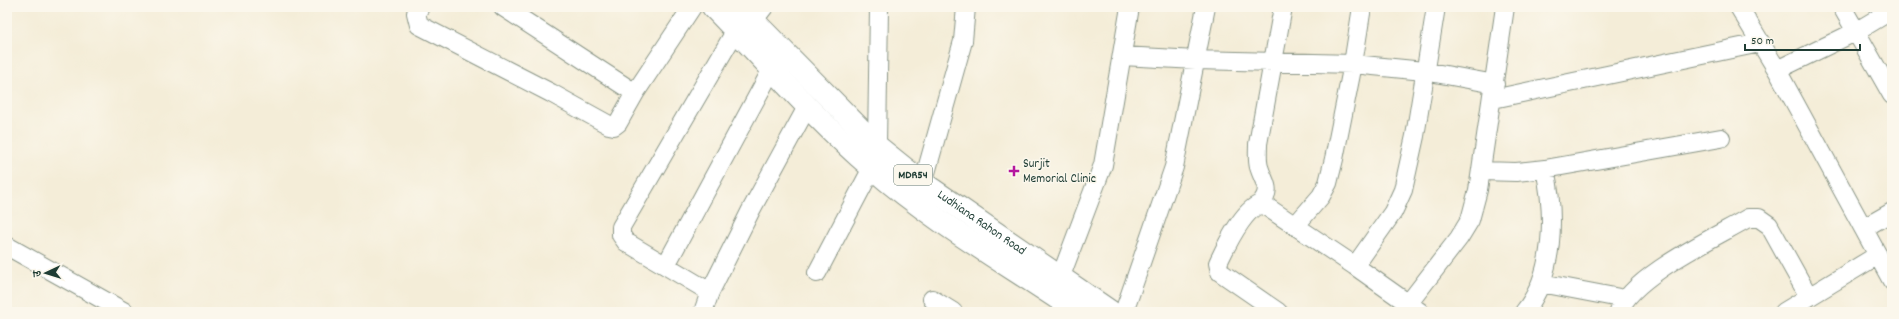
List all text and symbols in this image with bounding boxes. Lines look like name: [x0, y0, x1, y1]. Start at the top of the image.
scale bar: [1745, 26, 1860, 52]
text: 50 m: [1751, 33, 1774, 50]
place label: Surjit Memorial Clinic: [1023, 155, 1096, 189]
road number: MDR54: [894, 165, 932, 185]
marker: Surjit Memorial Clinic: [1008, 165, 1020, 177]
street label: Ludhiana Rahon Road: [933, 186, 1030, 260]
north arrow: [26, 253, 66, 293]
text: उ: [30, 269, 46, 278]

